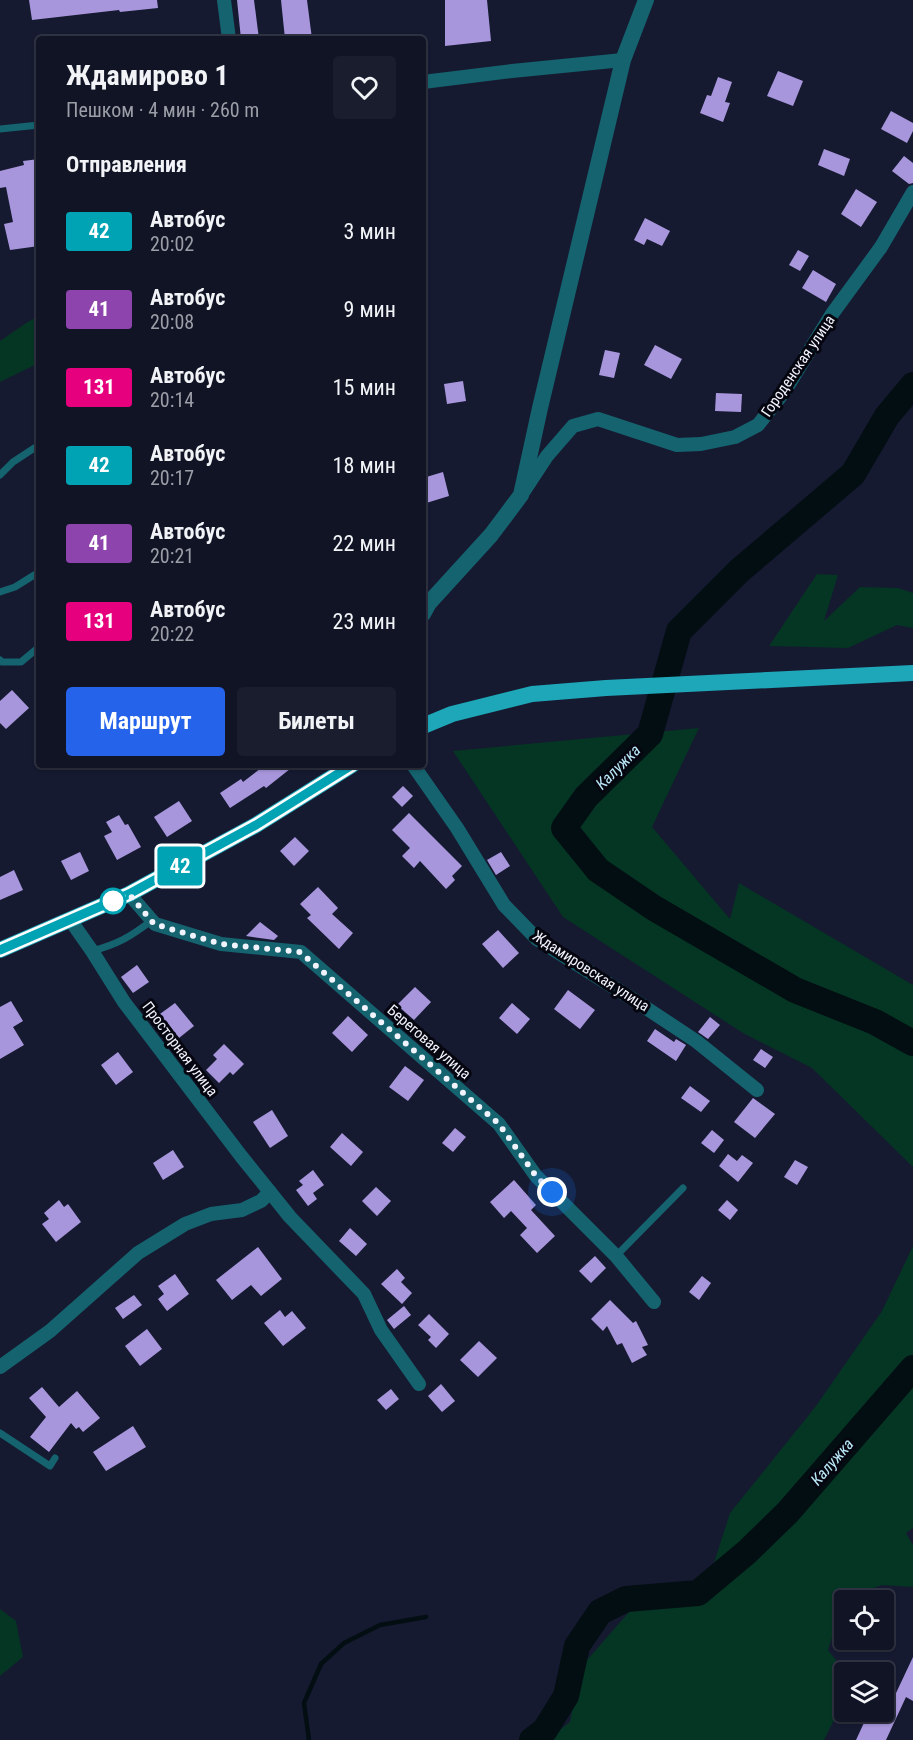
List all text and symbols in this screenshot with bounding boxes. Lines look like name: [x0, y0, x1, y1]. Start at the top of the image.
button: heart: [333, 56, 396, 119]
text: Ждамирово 1: [66, 59, 229, 92]
text: Пешком · 4 мин · 260 m: [66, 98, 259, 122]
text: Отправления: [66, 152, 187, 177]
text: Автобус: [150, 207, 225, 232]
text: 42: [88, 219, 110, 243]
text: 3 мин: [343, 219, 396, 244]
text: 20:02: [150, 232, 194, 256]
text: Автобус: [150, 285, 225, 310]
text: 41: [88, 297, 110, 321]
text: 9 мин: [343, 297, 396, 322]
text: 20:08: [150, 310, 194, 334]
street label: Городенская улица: [757, 312, 839, 420]
text: Автобус: [150, 363, 225, 388]
text: 131: [83, 375, 115, 399]
text: 15 мин: [333, 375, 396, 400]
text: 20:14: [150, 388, 194, 412]
text: Автобус: [150, 441, 225, 466]
text: 42: [88, 453, 110, 477]
text: 18 мин: [333, 453, 396, 478]
text: 20:17: [150, 466, 194, 490]
text: Автобус: [150, 519, 225, 544]
text: 41: [88, 531, 110, 555]
text: 22 мин: [333, 531, 396, 556]
text: 20:21: [150, 544, 194, 568]
text: Автобус: [150, 597, 225, 622]
text: 131: [83, 609, 115, 633]
text: 23 мин: [333, 609, 396, 634]
text: 20:22: [150, 622, 194, 646]
button: Маршрут: [66, 687, 225, 756]
button: Билеты: [237, 687, 396, 756]
water label: Калужка: [592, 741, 644, 793]
line badge: 42: [153, 846, 207, 886]
text: 42: [169, 854, 191, 878]
unlabelled marker: [100, 888, 126, 914]
street label: Ждамировская улица: [529, 927, 653, 1015]
street label: Просторная улица: [139, 998, 221, 1100]
street label: Береговая улица: [384, 1001, 474, 1083]
your location: [537, 1177, 567, 1207]
water label: Калужка: [807, 1435, 857, 1489]
map controls: [834, 1590, 894, 1722]
button: locate: [834, 1590, 894, 1650]
button: layers: [834, 1662, 894, 1722]

